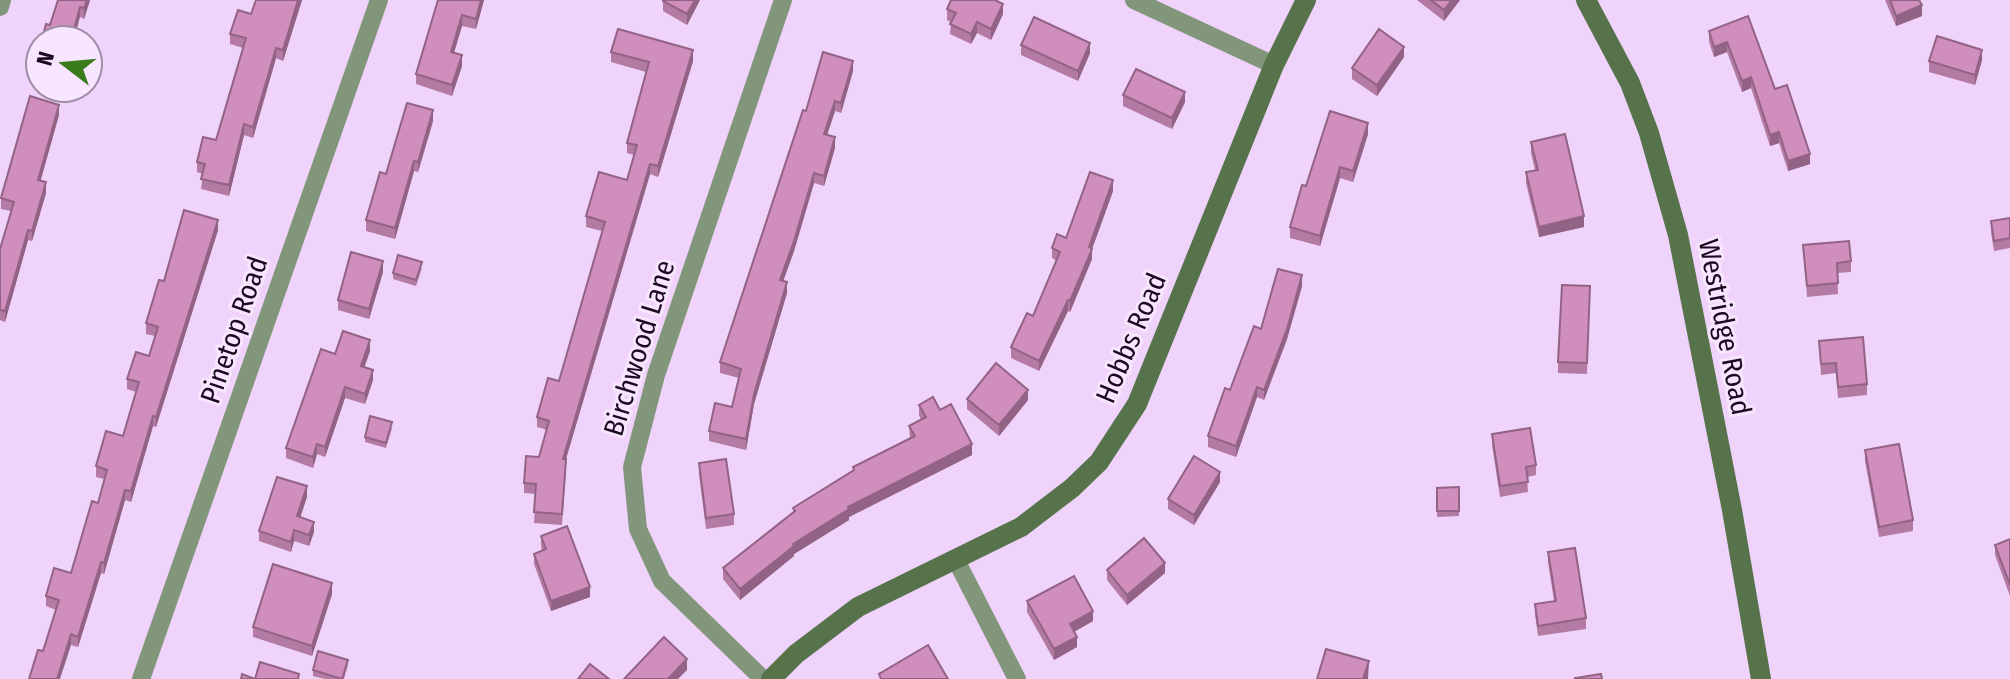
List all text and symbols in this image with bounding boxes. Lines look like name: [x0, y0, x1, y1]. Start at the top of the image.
north arrow: [24, 24, 104, 104]
text: N: [30, 49, 60, 69]
street label: Westridge Road: [1692, 236, 1758, 418]
street label: Pinetop Road: [193, 252, 275, 408]
street label: Birchwood Lane: [597, 256, 681, 440]
street label: Hobbs Road: [1089, 268, 1173, 408]

